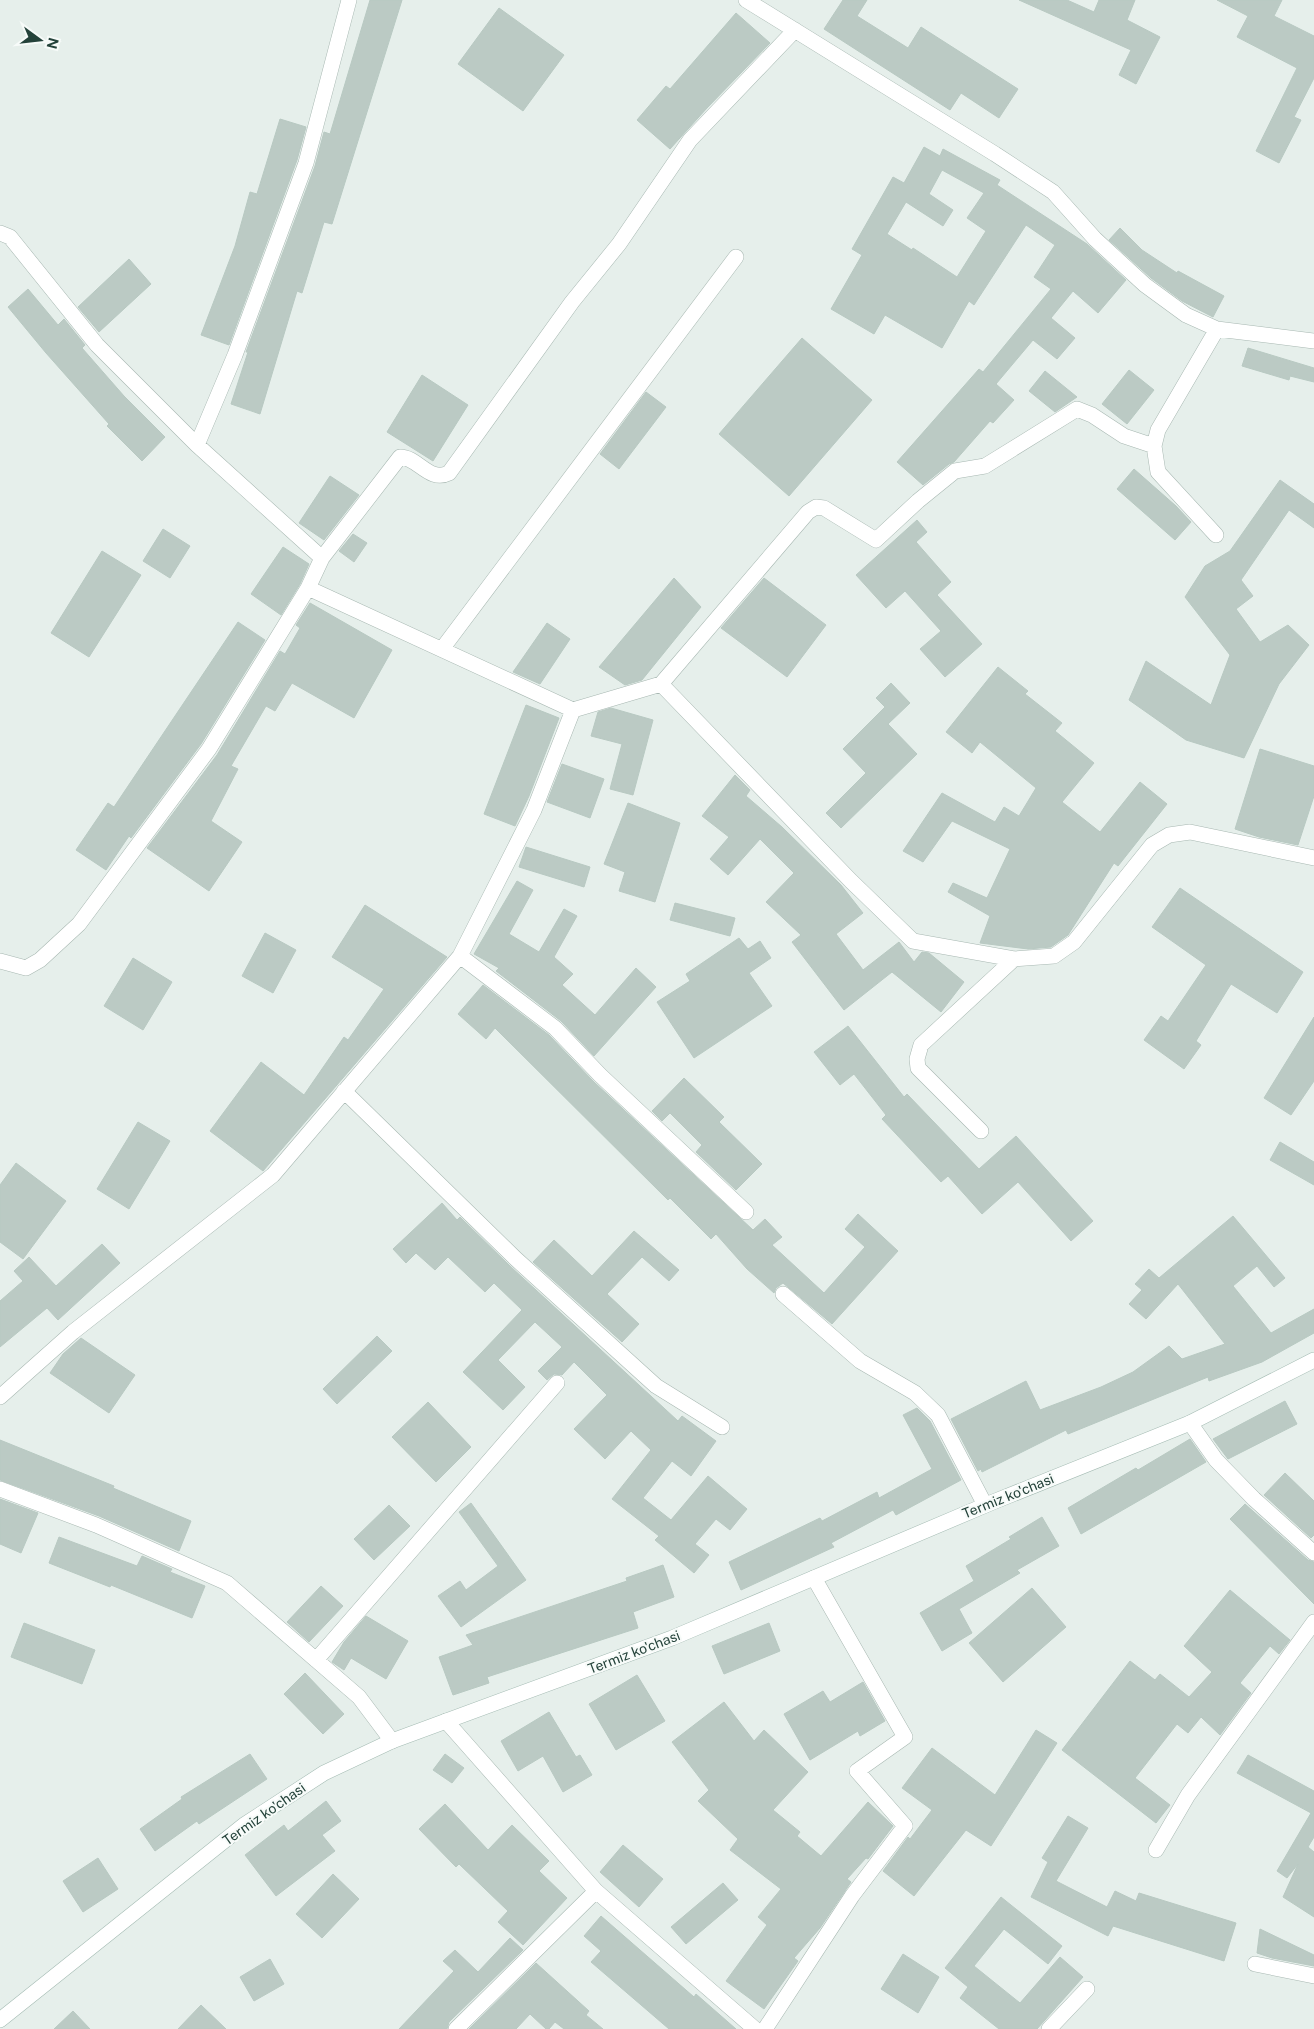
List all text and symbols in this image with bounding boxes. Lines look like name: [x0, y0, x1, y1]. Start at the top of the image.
north arrow: [15, 15, 65, 65]
text: N: [43, 36, 62, 51]
street label: Termiz ko'chasi: [960, 1470, 1056, 1522]
street label: Termiz ko'chasi: [586, 1627, 682, 1677]
street label: Termiz ko'chasi: [220, 1780, 308, 1848]

